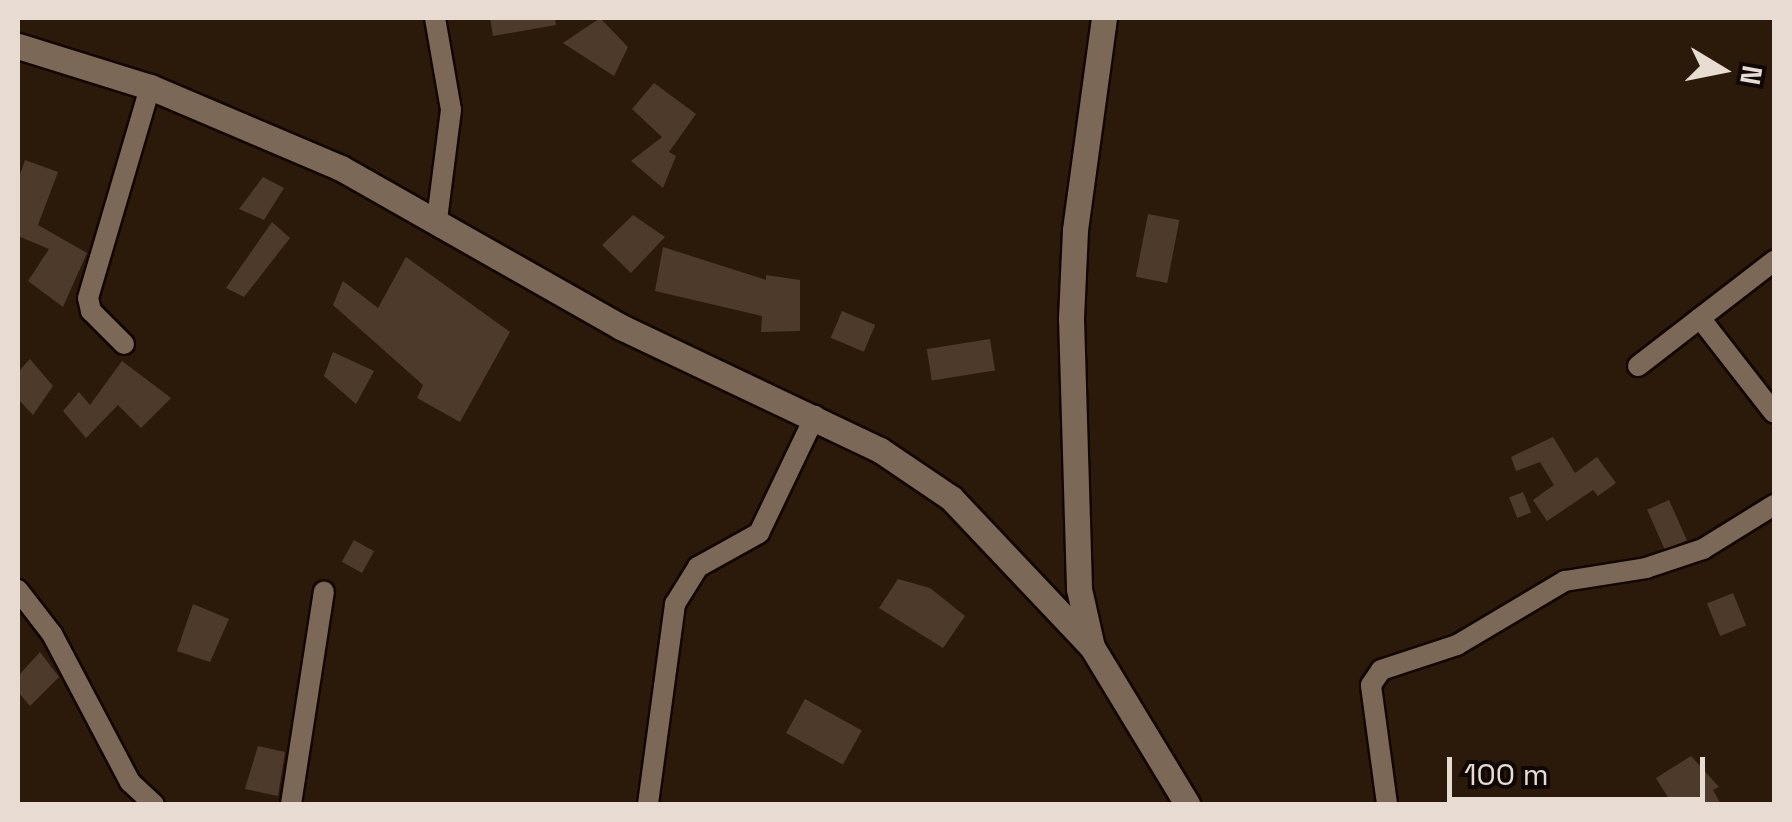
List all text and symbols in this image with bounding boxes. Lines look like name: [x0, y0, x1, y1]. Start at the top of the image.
north arrow: [1672, 20, 1772, 120]
text: N: [1732, 63, 1771, 88]
scale bar: [1452, 737, 1710, 799]
text: 100 m: [1464, 755, 1549, 794]

